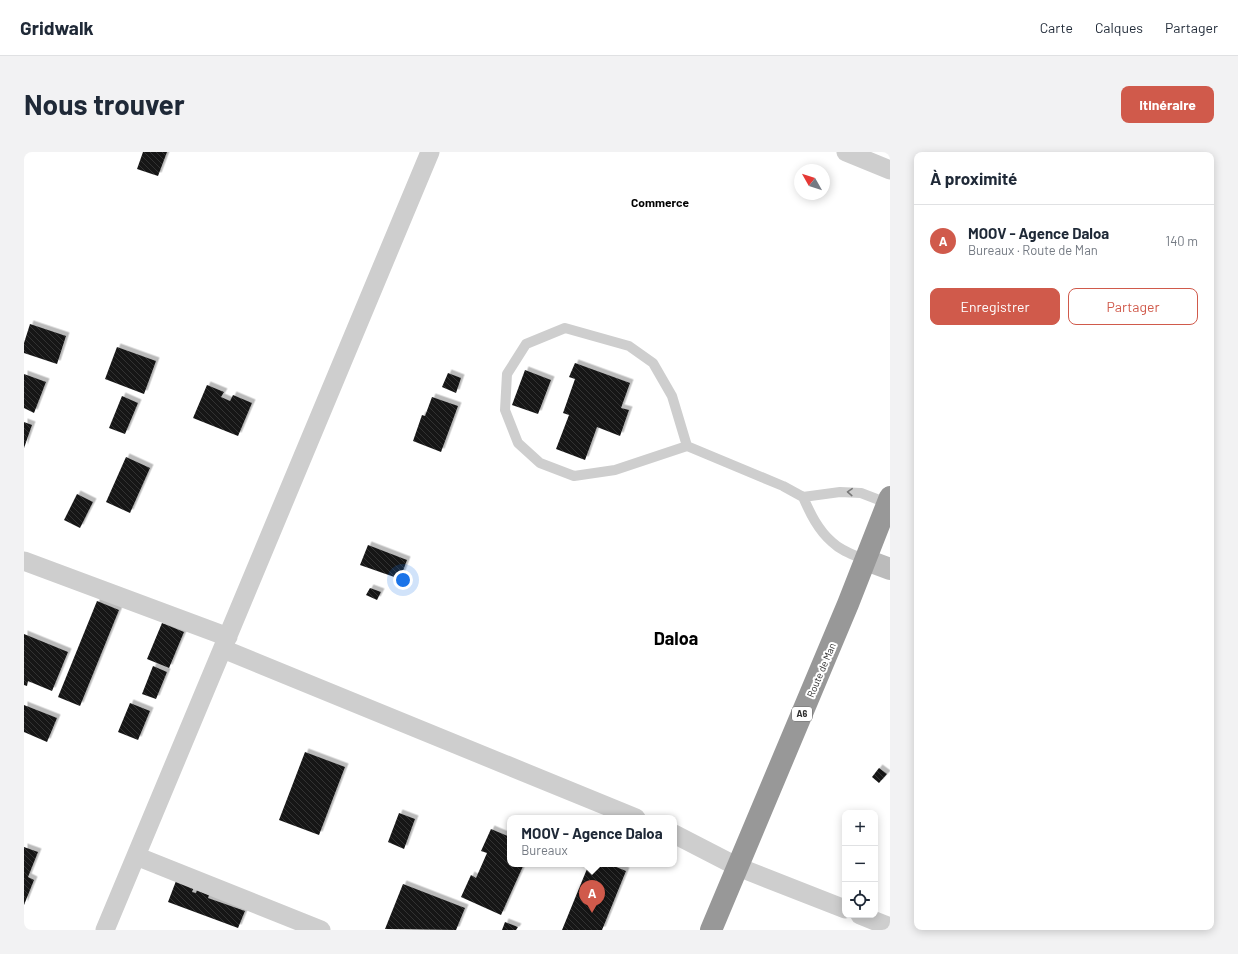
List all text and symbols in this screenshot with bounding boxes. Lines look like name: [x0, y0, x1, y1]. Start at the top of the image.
text: Gridwalk: [20, 16, 94, 39]
text: Carte: [1040, 19, 1073, 36]
text: Calques: [1095, 19, 1143, 36]
text: Partager: [1165, 19, 1218, 36]
button: Itinéraire: [1121, 86, 1214, 123]
text: Nous trouver: [24, 87, 185, 121]
north arrow: [794, 164, 830, 200]
text: À proximité: [930, 168, 1017, 188]
district label: Commerce: [631, 195, 689, 209]
text: MOOV - Agence Daloa: [968, 224, 1109, 242]
text: A: [939, 233, 947, 249]
text: 140 m: [1166, 233, 1198, 249]
text: Bureaux · Route de Man: [968, 242, 1098, 258]
button: Enregistrer: [930, 288, 1060, 325]
button: Partager: [1068, 288, 1198, 325]
one-way arrow: [847, 488, 853, 497]
your location: [393, 570, 413, 590]
district label: Daloa: [654, 627, 698, 649]
street label: Route de Man: [804, 641, 838, 699]
road number: A6: [792, 707, 812, 721]
map controls: [842, 810, 878, 918]
button: +: [842, 810, 878, 846]
popup: [507, 815, 677, 867]
text: MOOV - Agence Daloa: [521, 824, 663, 842]
text: Bureaux: [521, 842, 568, 858]
button: −: [842, 846, 878, 882]
pin: A: [579, 880, 605, 913]
button: locate: [842, 882, 878, 918]

